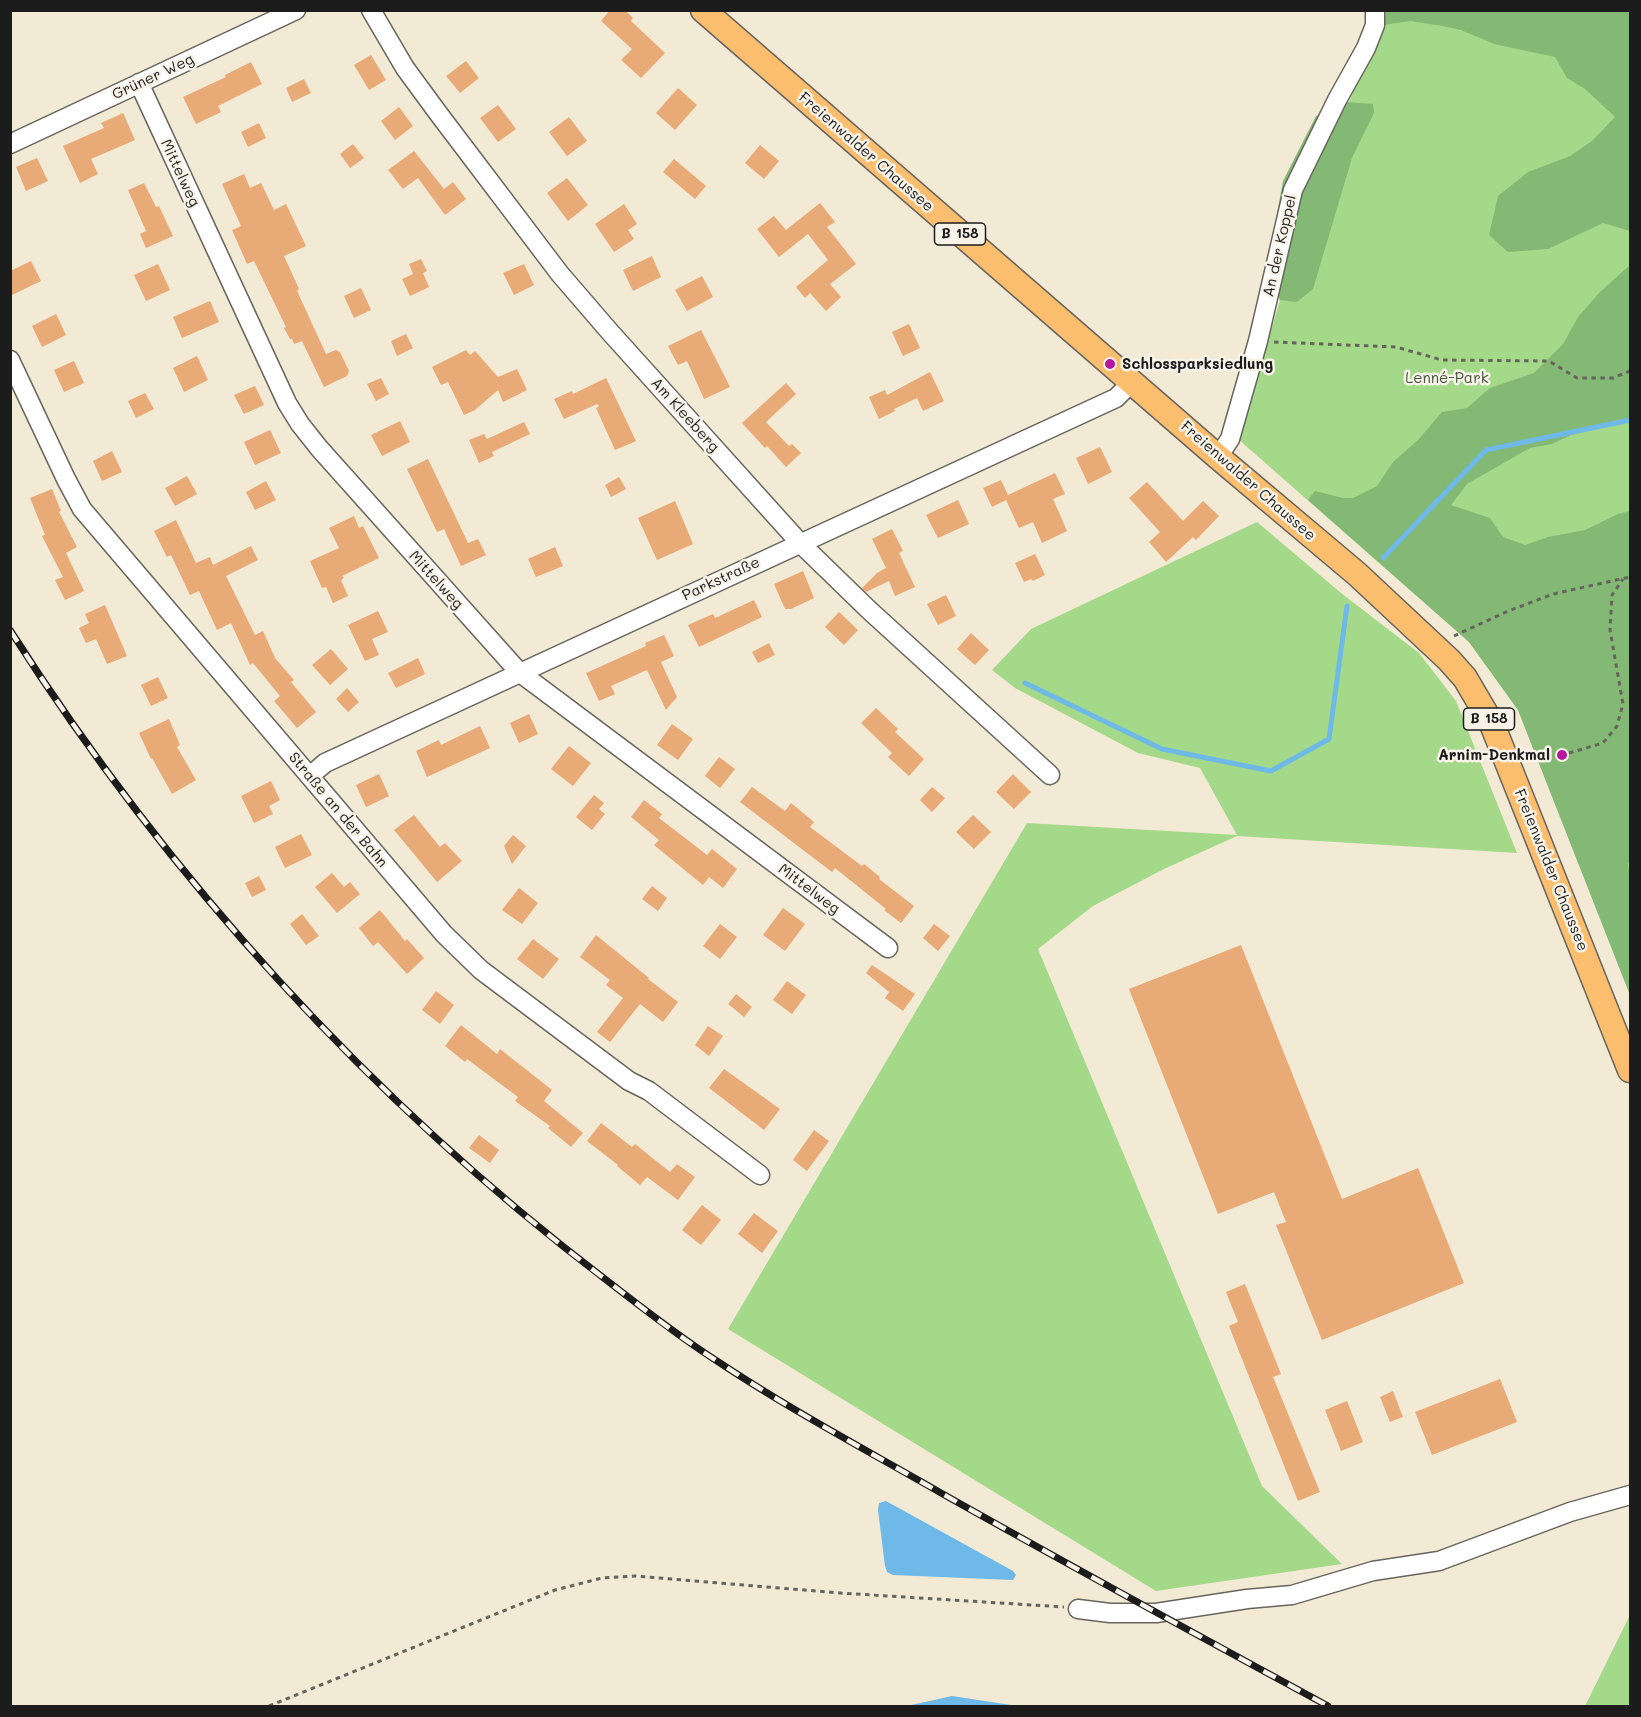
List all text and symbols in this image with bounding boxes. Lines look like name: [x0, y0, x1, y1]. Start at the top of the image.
street label: Grüner Weg: [109, 50, 197, 104]
street label: Freienwalder Chaussee: [795, 88, 937, 216]
street label: Mittelweg: [157, 136, 203, 210]
street label: An der Koppel: [1260, 193, 1300, 299]
road number: B 158: [934, 223, 986, 245]
place label: Schlossparksiedlung: [1122, 355, 1273, 373]
marker: Schlossparksiedlung: [1103, 357, 1117, 371]
park label: Lenné-Park: [1405, 369, 1489, 387]
street label: Am Kleeberg: [647, 374, 723, 456]
street label: Freienwalder Chaussee: [1177, 417, 1319, 545]
street label: Mittelweg: [405, 547, 467, 613]
street label: Parkstraße: [679, 553, 763, 605]
road number: B 158: [1464, 708, 1514, 730]
place label: Arnim-Denkmal: [1438, 746, 1550, 764]
marker: Arnim-Denkmal: [1555, 748, 1569, 762]
street label: Straße an der Bahn: [285, 749, 391, 871]
street label: Freienwalder Chaussee: [1510, 786, 1592, 954]
street label: Mittelweg: [775, 860, 843, 918]

